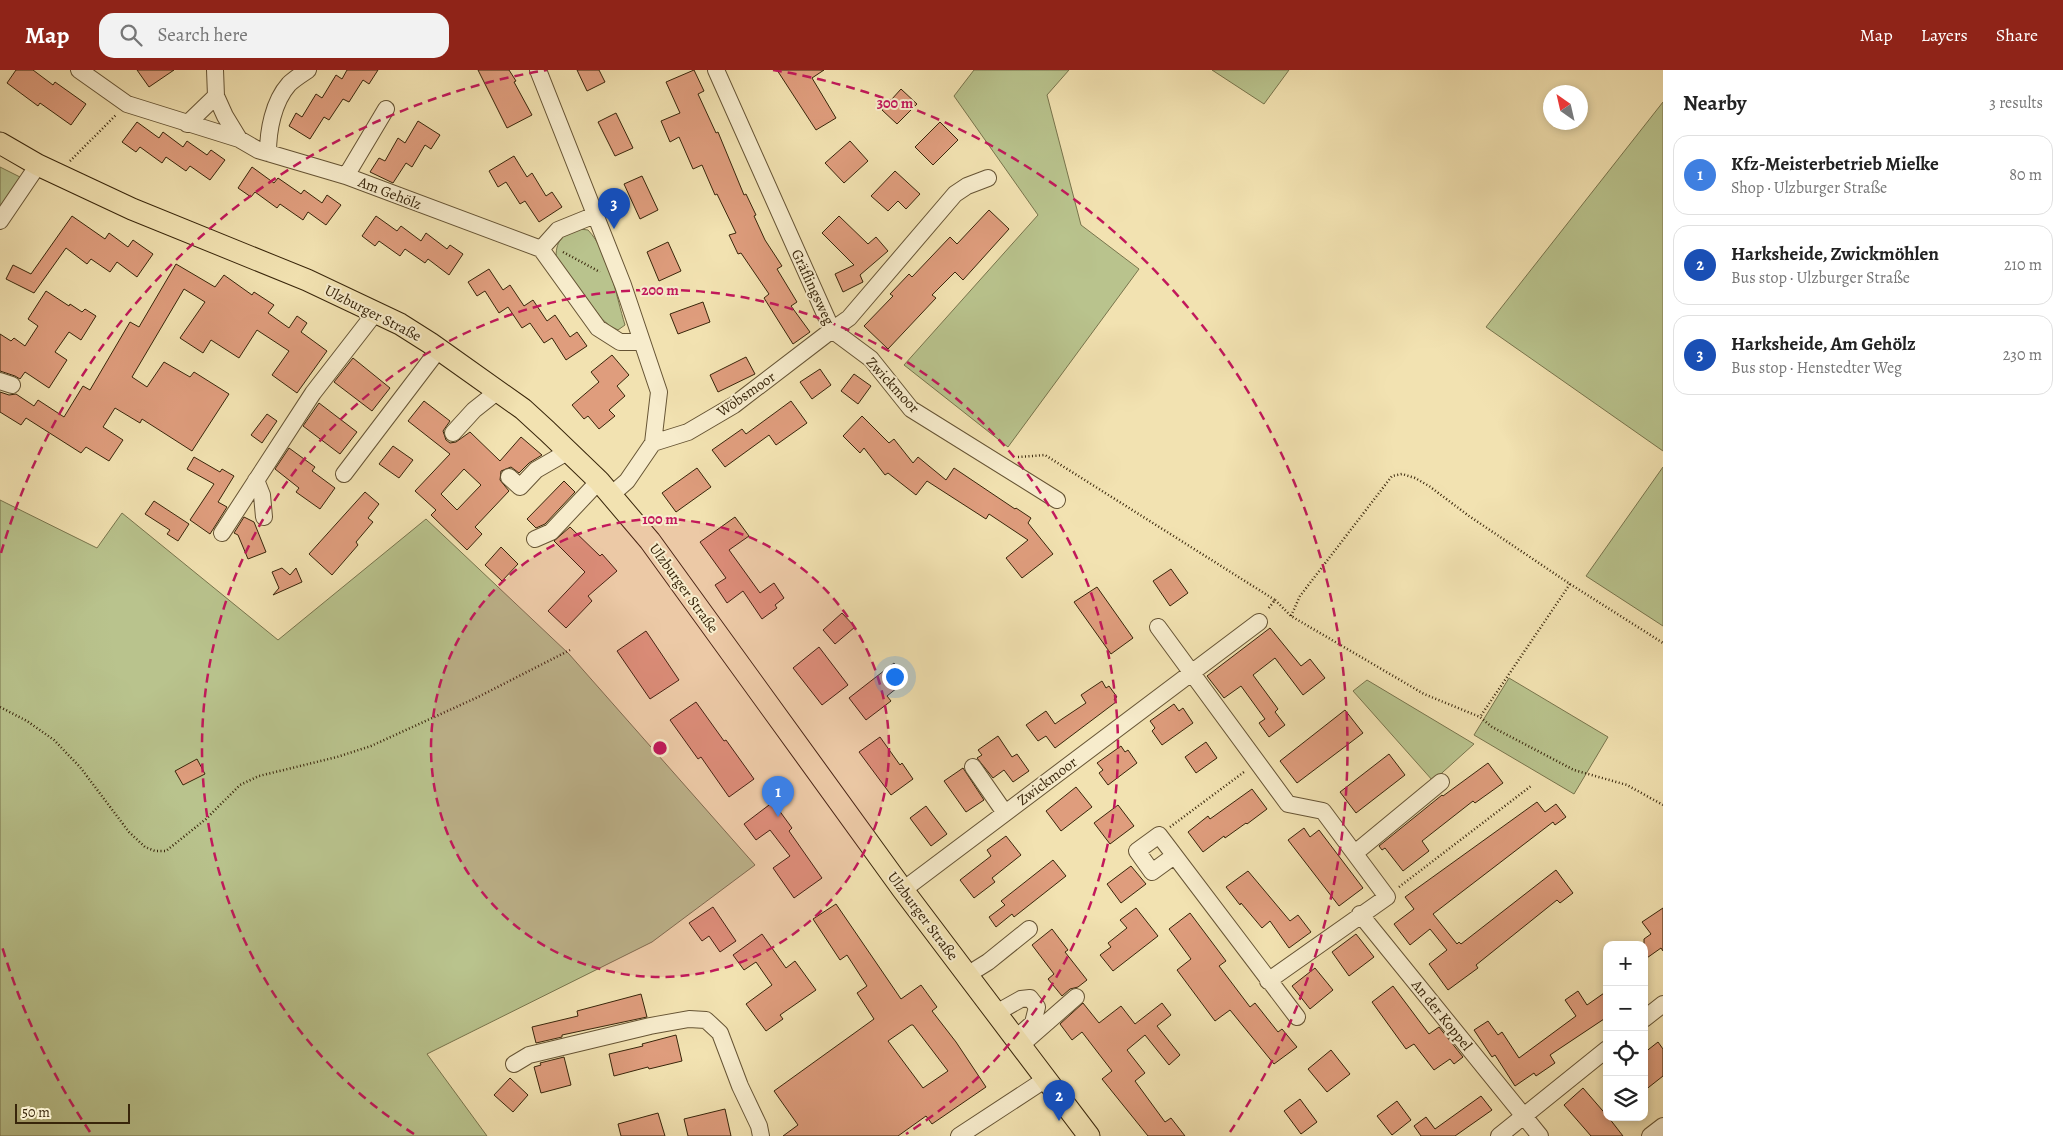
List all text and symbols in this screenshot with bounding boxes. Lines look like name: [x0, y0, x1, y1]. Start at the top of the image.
search box: [99, 13, 449, 58]
text: Map: [25, 19, 69, 51]
icon: search: [117, 21, 145, 49]
text: Search here: [157, 22, 248, 48]
text: Map: [1860, 23, 1893, 47]
text: Layers: [1921, 23, 1968, 47]
text: Share: [1996, 23, 2038, 47]
north arrow: [1543, 85, 1588, 130]
text: Nearby: [1683, 89, 1746, 117]
text: 3 results: [1989, 92, 2043, 114]
text: 300 m: [877, 93, 914, 113]
text: Kfz-Meisterbetrieb Mielke: [1731, 151, 1939, 177]
text: 1: [1697, 164, 1703, 186]
text: 80 m: [2009, 164, 2042, 186]
street label: Am Gehölz: [354, 171, 425, 214]
text: Shop · Ulzburger Straße: [1731, 177, 1887, 199]
pin: 3: [598, 188, 630, 229]
text: Harksheide, Zwickmöhlen: [1731, 241, 1939, 267]
street label: Gräflingsweg: [787, 246, 839, 329]
text: 2: [1696, 254, 1704, 276]
text: 210 m: [2004, 254, 2042, 276]
text: Bus stop · Ulzburger Straße: [1731, 267, 1910, 289]
street label: Ulzburger Straße: [321, 280, 425, 346]
text: 200 m: [641, 280, 679, 300]
text: Harksheide, Am Gehölz: [1731, 331, 1916, 357]
text: 3: [1697, 344, 1703, 366]
text: 230 m: [2003, 344, 2042, 366]
street label: Zwickmoor: [862, 353, 924, 418]
text: Bus stop · Henstedter Weg: [1731, 357, 1902, 379]
street label: Wöbsmoor: [712, 366, 779, 422]
text: 100 m: [642, 509, 678, 529]
street label: Ulzburger Straße: [645, 539, 723, 637]
your location: [882, 664, 908, 690]
centre of rings: [651, 739, 669, 757]
street label: Zwickmoor: [1013, 752, 1081, 810]
pin: 1: [762, 776, 794, 817]
street label: Ulzburger Straße: [883, 868, 963, 965]
map controls: [1603, 941, 1648, 1121]
button: +: [1603, 941, 1648, 986]
street label: An der Koppel: [1407, 975, 1477, 1055]
button: −: [1603, 986, 1648, 1031]
button: locate: [1603, 1031, 1648, 1076]
button: layers: [1603, 1076, 1648, 1121]
pin: 2: [1043, 1080, 1075, 1121]
scale bar: [15, 1101, 130, 1124]
text: 50 m: [22, 1103, 50, 1122]

